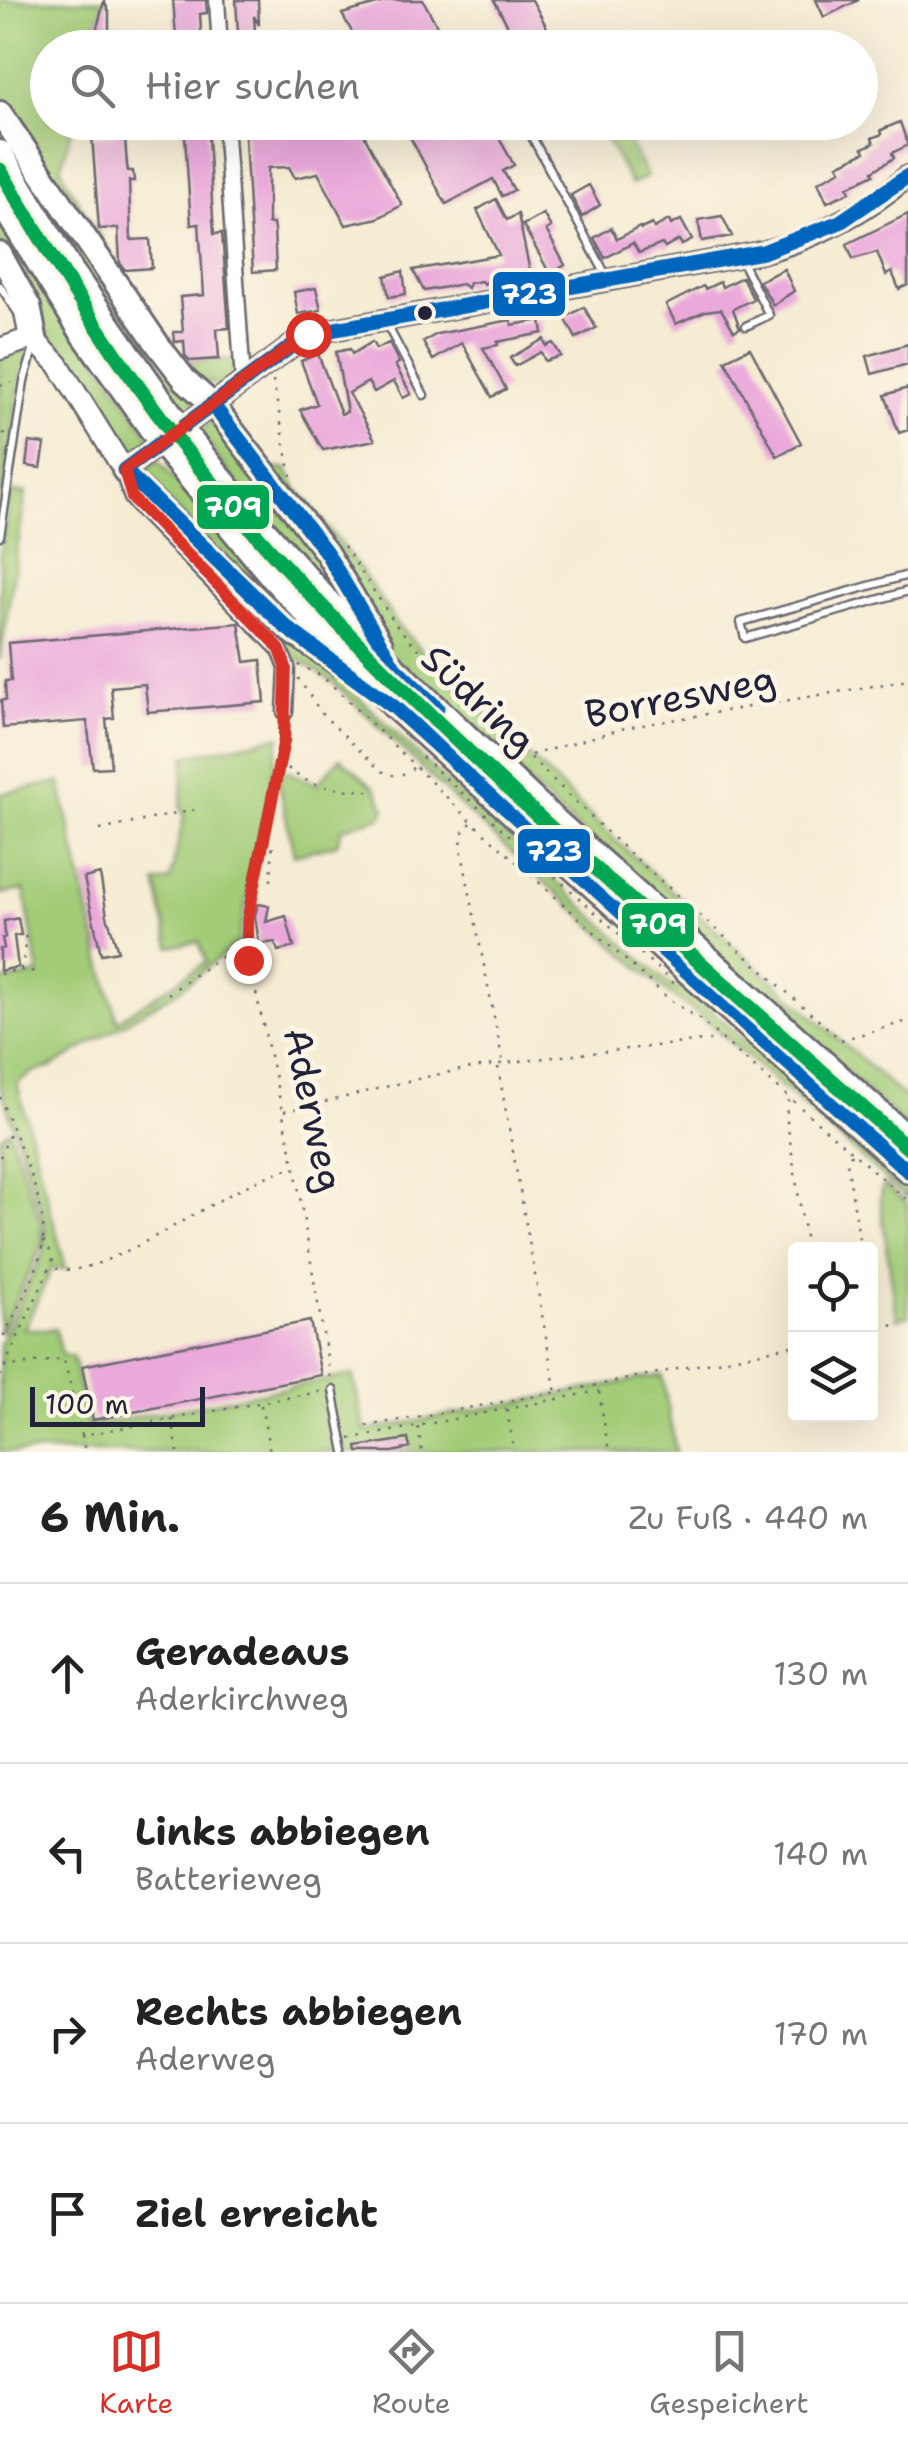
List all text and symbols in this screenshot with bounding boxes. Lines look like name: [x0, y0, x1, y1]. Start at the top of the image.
search box: [30, 30, 878, 140]
icon: search: [65, 58, 120, 113]
text: Hier suchen: [145, 60, 360, 111]
line badge: 723: [491, 270, 567, 318]
text: 723: [501, 275, 557, 313]
unlabelled marker: [415, 303, 435, 323]
route start: [286, 312, 332, 358]
line badge: 709: [195, 483, 271, 531]
text: 709: [204, 488, 262, 526]
street label: Südring: [411, 633, 547, 765]
street label: Borresweg: [580, 653, 780, 739]
line badge: 723: [516, 827, 592, 875]
text: 723: [526, 832, 582, 870]
line badge: 709: [620, 901, 696, 949]
text: 709: [629, 905, 687, 943]
route end: [226, 938, 272, 984]
street label: Aderweg: [272, 1023, 356, 1197]
map controls: [788, 1242, 878, 1422]
button: locate: [788, 1242, 878, 1332]
button: layers: [788, 1332, 878, 1422]
scale bar: [30, 1382, 205, 1426]
text: 100 m: [45, 1385, 129, 1423]
text: 6 Min.: [40, 1489, 180, 1545]
text: Zu Fuß · 440 m: [628, 1496, 868, 1539]
text: Geradeaus: [135, 1626, 350, 1677]
icon: ahead: [40, 1646, 95, 1701]
text: 130 m: [773, 1652, 868, 1695]
text: Aderkirchweg: [135, 1677, 349, 1720]
text: Links abbiegen: [135, 1806, 430, 1857]
icon: left: [40, 1826, 95, 1881]
text: 140 m: [773, 1832, 868, 1875]
text: Batterieweg: [135, 1857, 322, 1900]
text: Rechts abbiegen: [135, 1986, 462, 2037]
icon: right: [40, 2006, 95, 2061]
text: 170 m: [774, 2012, 868, 2055]
text: Aderweg: [135, 2037, 275, 2080]
icon: arrive: [40, 2186, 95, 2241]
text: Ziel erreicht: [135, 2188, 378, 2239]
tab: Karte: [99, 2324, 173, 2422]
tab: Route: [372, 2324, 451, 2422]
tab: Gespeichert: [649, 2324, 809, 2422]

